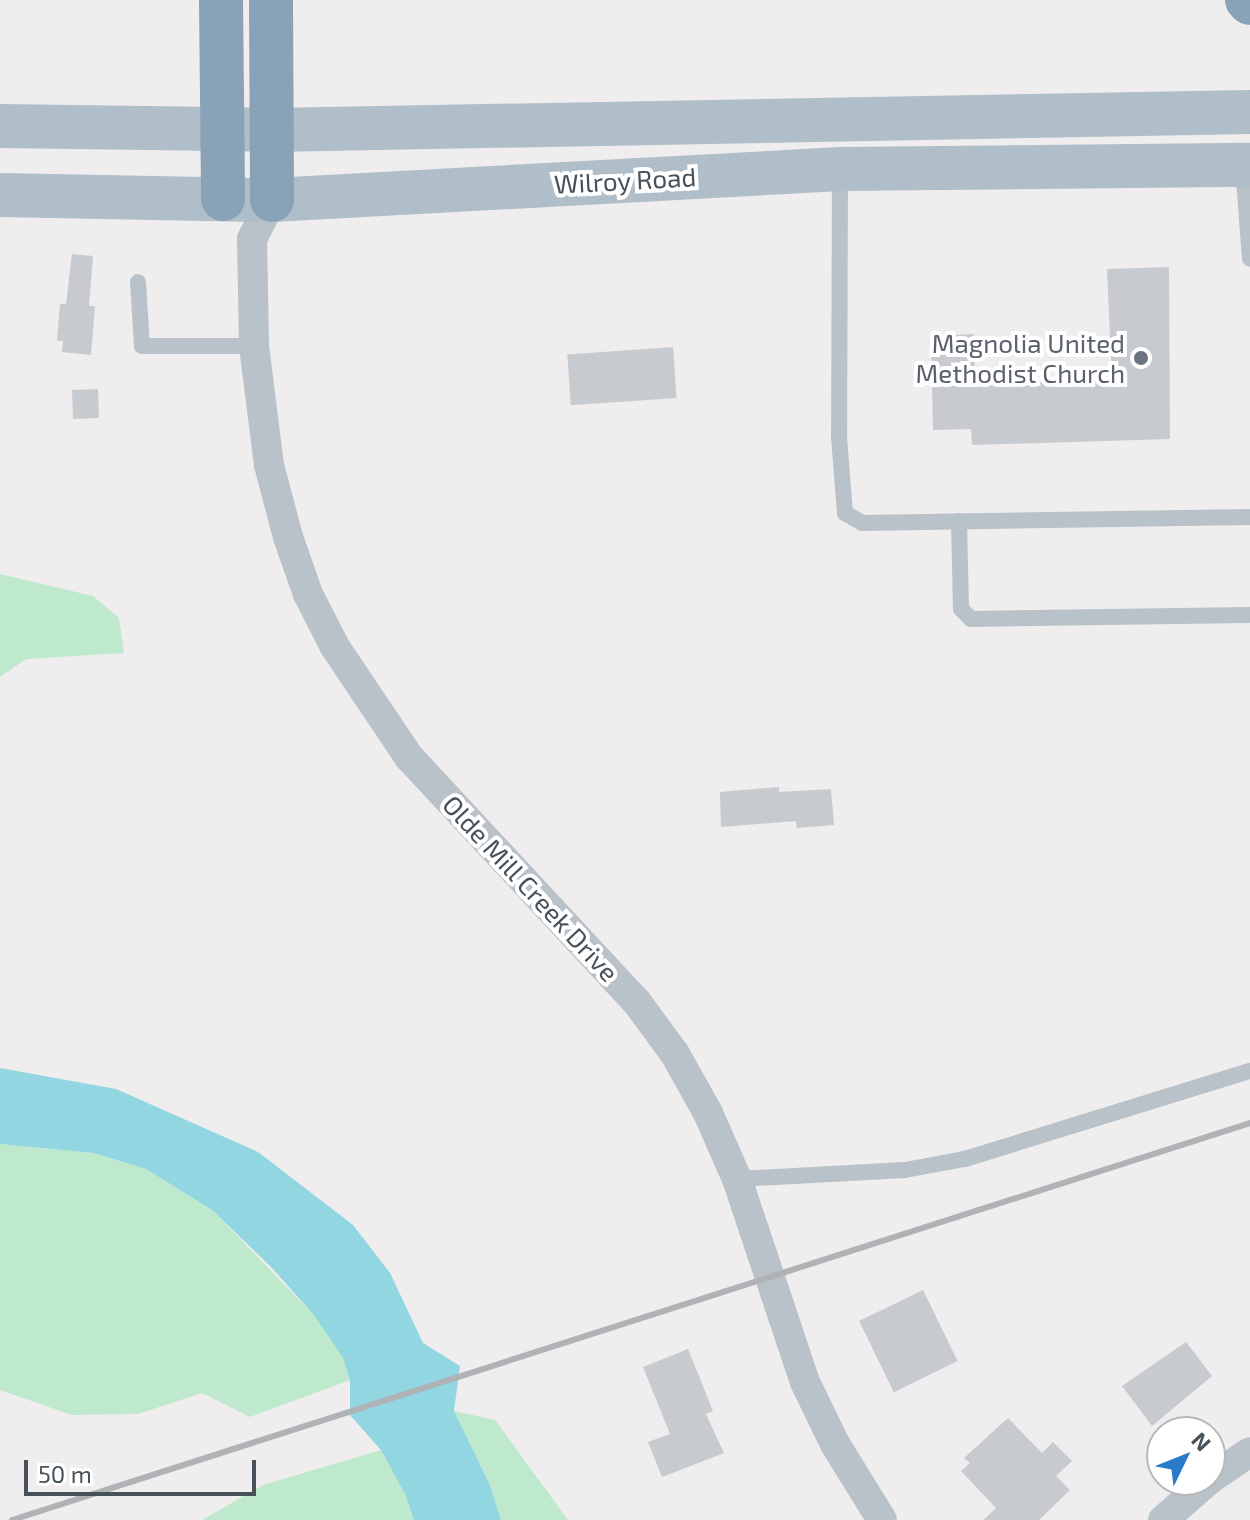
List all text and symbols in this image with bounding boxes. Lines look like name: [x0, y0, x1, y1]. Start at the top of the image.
street label: Wilroy Road: [553, 161, 697, 199]
place label: Magnolia United Methodist Church: [916, 327, 1125, 388]
marker: Magnolia United Methodist Church: [1132, 349, 1150, 367]
street label: Olde Mill Creek Drive: [436, 788, 626, 988]
north arrow: [1146, 1416, 1226, 1496]
text: N: [1187, 1426, 1217, 1456]
scale bar: [28, 1444, 260, 1494]
text: 50 m: [38, 1459, 92, 1488]

